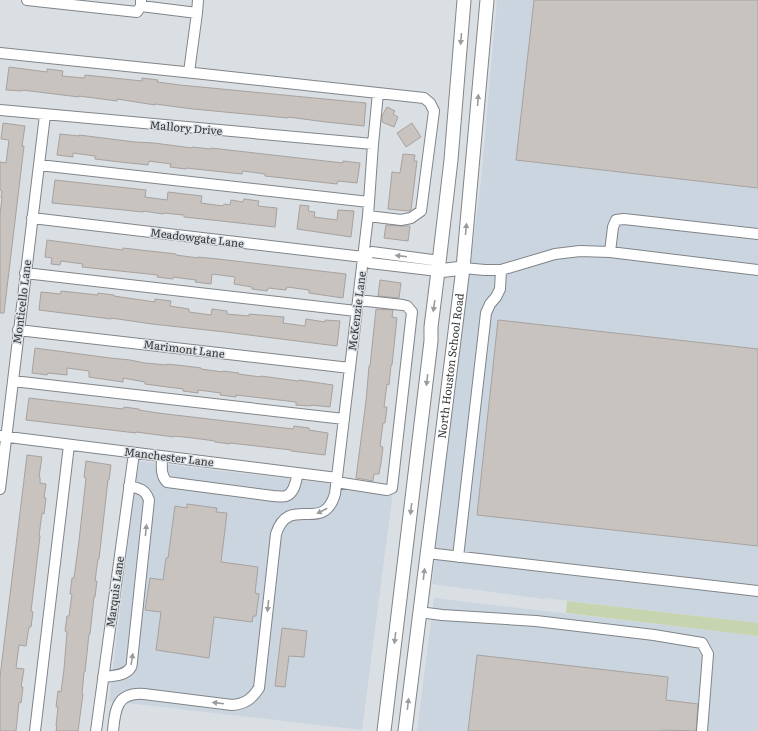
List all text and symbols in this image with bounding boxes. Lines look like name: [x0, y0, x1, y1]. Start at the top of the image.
one-way arrow: [457, 33, 464, 45]
one-way arrow: [475, 94, 482, 106]
street label: Mallory Drive: [149, 116, 223, 138]
street label: Meadowgate Lane: [149, 223, 245, 251]
one-way arrow: [463, 223, 470, 235]
one-way arrow: [395, 253, 407, 259]
street label: Monticello Lane: [8, 259, 34, 345]
street label: McKenzie Lane: [343, 270, 369, 352]
street label: North Houston School Road: [433, 292, 467, 439]
one-way arrow: [431, 300, 437, 312]
street label: Marimont Lane: [143, 335, 226, 361]
one-way arrow: [423, 374, 430, 386]
street label: Manchester Lane: [123, 443, 215, 469]
one-way arrow: [408, 503, 414, 515]
one-way arrow: [316, 508, 328, 514]
one-way arrow: [143, 524, 149, 536]
street label: Marquis Lane: [101, 555, 127, 629]
one-way arrow: [421, 568, 427, 580]
one-way arrow: [265, 600, 271, 612]
one-way arrow: [392, 632, 398, 644]
one-way arrow: [129, 653, 135, 665]
one-way arrow: [405, 698, 411, 710]
one-way arrow: [212, 700, 225, 706]

